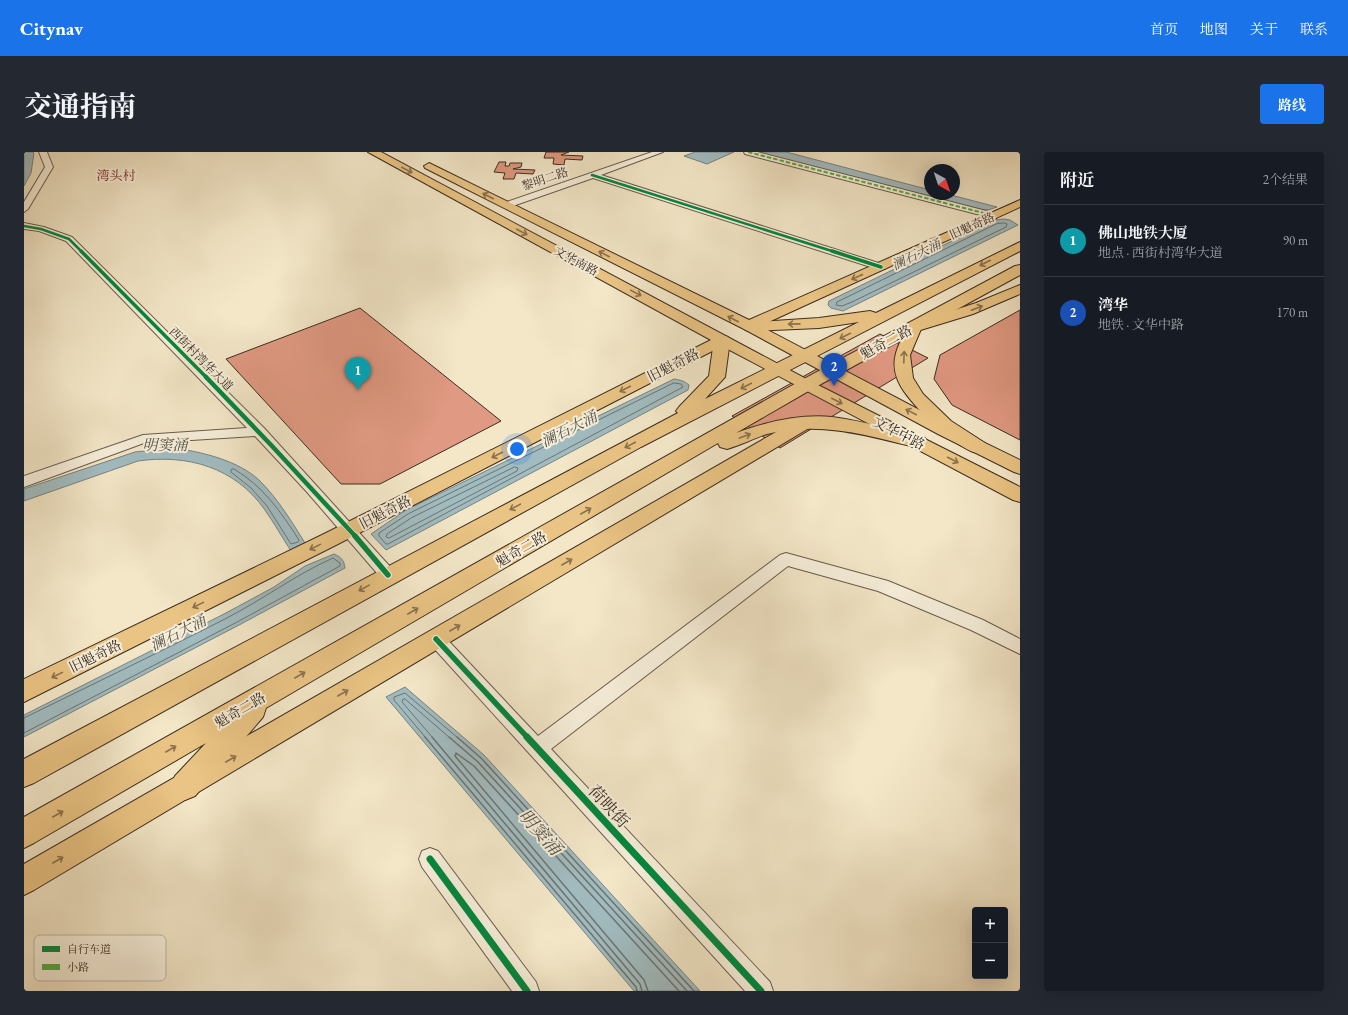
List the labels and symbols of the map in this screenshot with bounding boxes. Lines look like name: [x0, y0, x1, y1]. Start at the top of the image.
street label: 黎明二路: [520, 164, 570, 194]
north arrow: [924, 164, 960, 200]
district label: 湾头村: [96, 167, 136, 184]
one-way arrow: [401, 167, 413, 175]
one-way arrow: [482, 192, 494, 199]
street label: 旧魁奇路: [947, 209, 997, 243]
one-way arrow: [516, 229, 528, 236]
water label: 澜石大涌: [889, 235, 945, 273]
street label: 文华南路: [551, 243, 601, 279]
one-way arrow: [599, 250, 611, 257]
one-way arrow: [980, 260, 992, 268]
one-way arrow: [852, 274, 864, 282]
one-way arrow: [630, 290, 642, 298]
one-way arrow: [971, 303, 983, 311]
one-way arrow: [728, 314, 740, 322]
one-way arrow: [788, 320, 801, 327]
street label: 魁奇二路: [857, 321, 915, 363]
street label: 西街村湾华大道: [166, 324, 236, 394]
one-way arrow: [839, 332, 851, 340]
street label: 旧魁奇路: [644, 344, 702, 386]
one-way arrow: [900, 351, 908, 364]
pin: 2: [821, 353, 847, 386]
pin: 1: [345, 357, 371, 390]
one-way arrow: [740, 383, 752, 390]
one-way arrow: [620, 386, 632, 393]
one-way arrow: [831, 398, 843, 405]
water label: 澜石大涌: [538, 406, 602, 451]
one-way arrow: [905, 408, 917, 415]
street label: 文华中路: [870, 412, 928, 454]
one-way arrow: [739, 432, 752, 439]
water label: 明窦涌: [142, 435, 189, 454]
your location: [507, 439, 527, 459]
one-way arrow: [624, 442, 636, 449]
one-way arrow: [491, 451, 503, 459]
one-way arrow: [947, 457, 959, 464]
street label: 旧魁奇路: [356, 491, 414, 533]
one-way arrow: [510, 503, 522, 511]
one-way arrow: [580, 507, 592, 515]
street label: 魁奇二路: [492, 527, 550, 571]
one-way arrow: [309, 544, 321, 551]
one-way arrow: [561, 558, 572, 566]
one-way arrow: [358, 585, 370, 593]
one-way arrow: [193, 602, 205, 609]
one-way arrow: [407, 606, 419, 614]
water label: 澜石大涌: [147, 610, 211, 655]
one-way arrow: [449, 623, 461, 631]
street label: 旧魁奇路: [66, 636, 124, 676]
one-way arrow: [294, 671, 306, 679]
one-way arrow: [51, 672, 63, 679]
street label: 魁奇二路: [211, 688, 269, 732]
one-way arrow: [337, 689, 349, 697]
one-way arrow: [165, 745, 177, 753]
one-way arrow: [225, 755, 236, 763]
street label: 荷映街: [584, 780, 634, 832]
water label: 明窦涌: [514, 804, 568, 861]
one-way arrow: [52, 810, 64, 818]
one-way arrow: [52, 856, 64, 864]
legend: [34, 935, 166, 981]
text: 自行车道: [67, 942, 111, 956]
text: 小路: [67, 960, 89, 974]

